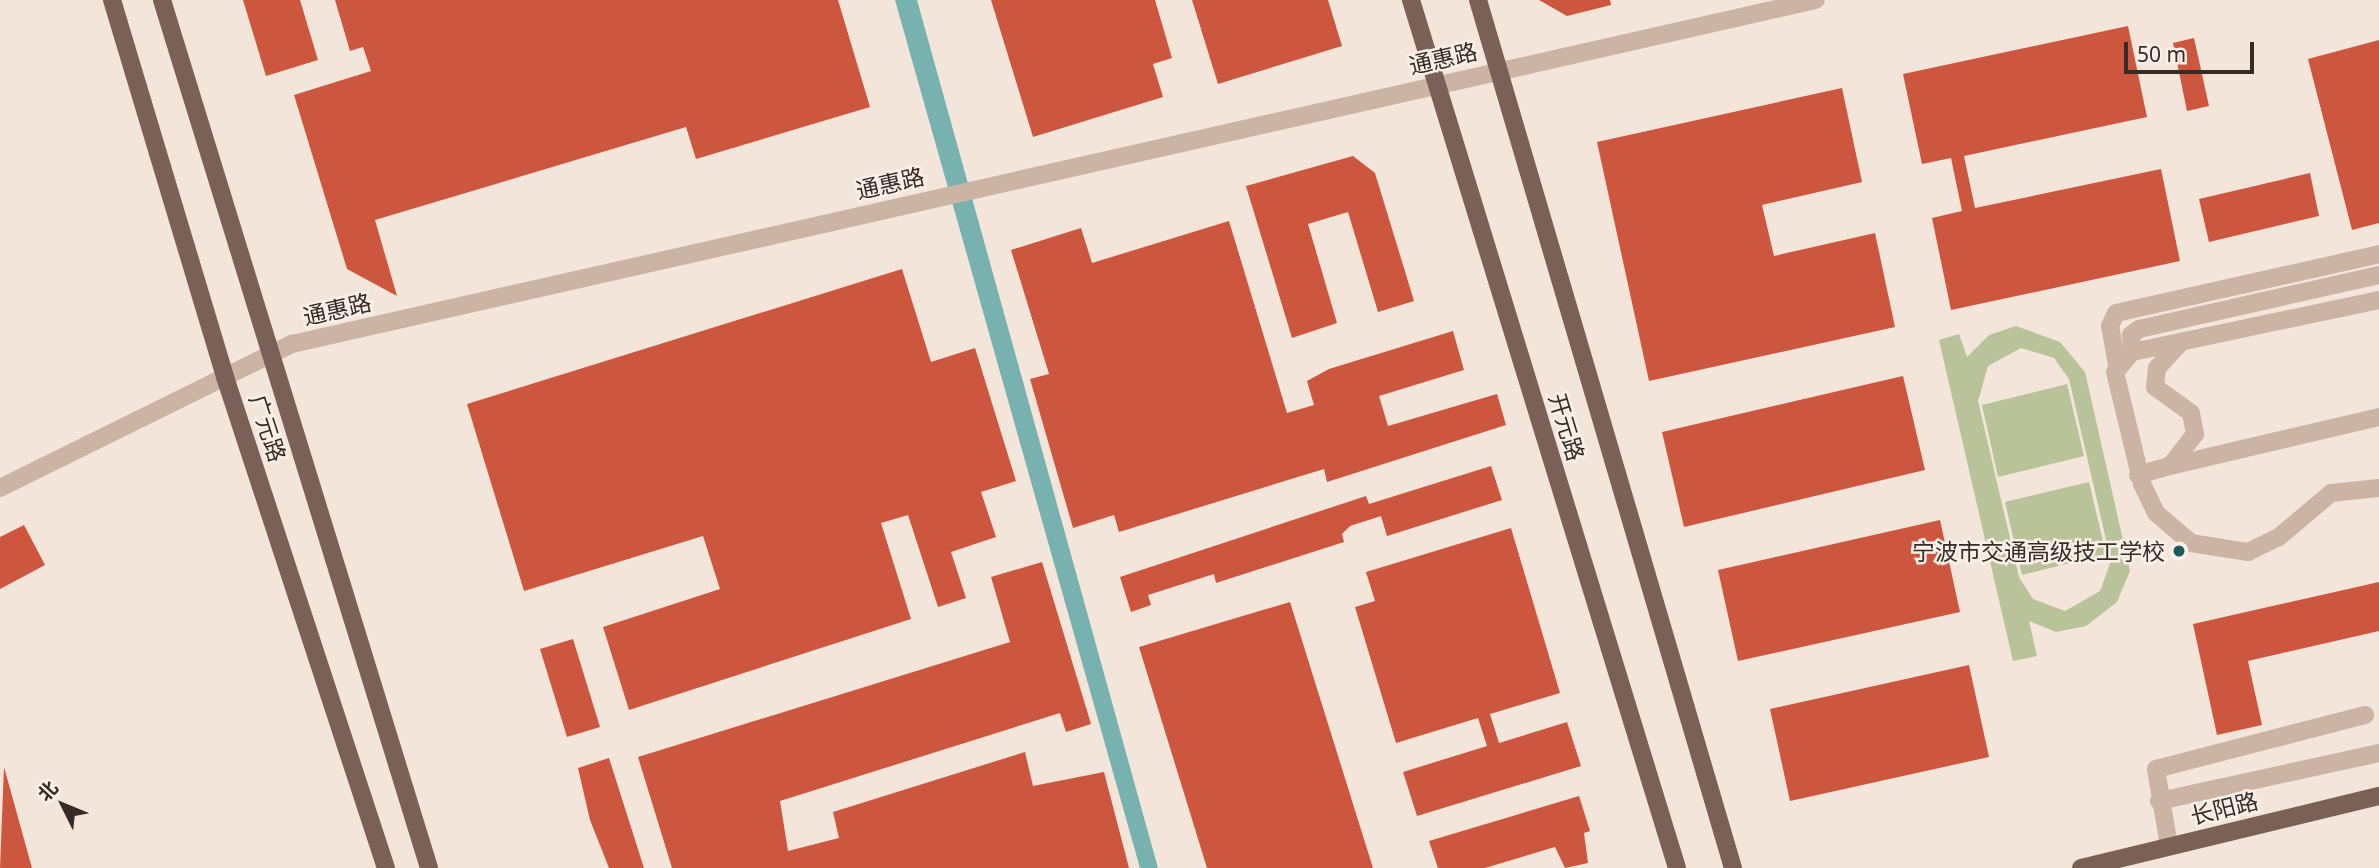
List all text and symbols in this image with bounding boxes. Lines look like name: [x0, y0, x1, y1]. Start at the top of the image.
scale bar: [2127, 28, 2256, 72]
street label: 通惠路: [1406, 37, 1480, 79]
text: 50 m: [2137, 40, 2186, 68]
street label: 通惠路: [853, 162, 927, 204]
street label: 通惠路: [300, 288, 374, 330]
street label: 开元路: [1544, 390, 1590, 464]
street label: 广元路: [244, 391, 292, 465]
place label: 宁波市交通高级技工学校: [1912, 537, 2165, 565]
marker: 宁波市交通高级技工学校: [2171, 543, 2187, 559]
north arrow: [28, 770, 98, 840]
text: 北: [32, 775, 64, 807]
street label: 长阳路: [2187, 786, 2261, 830]

